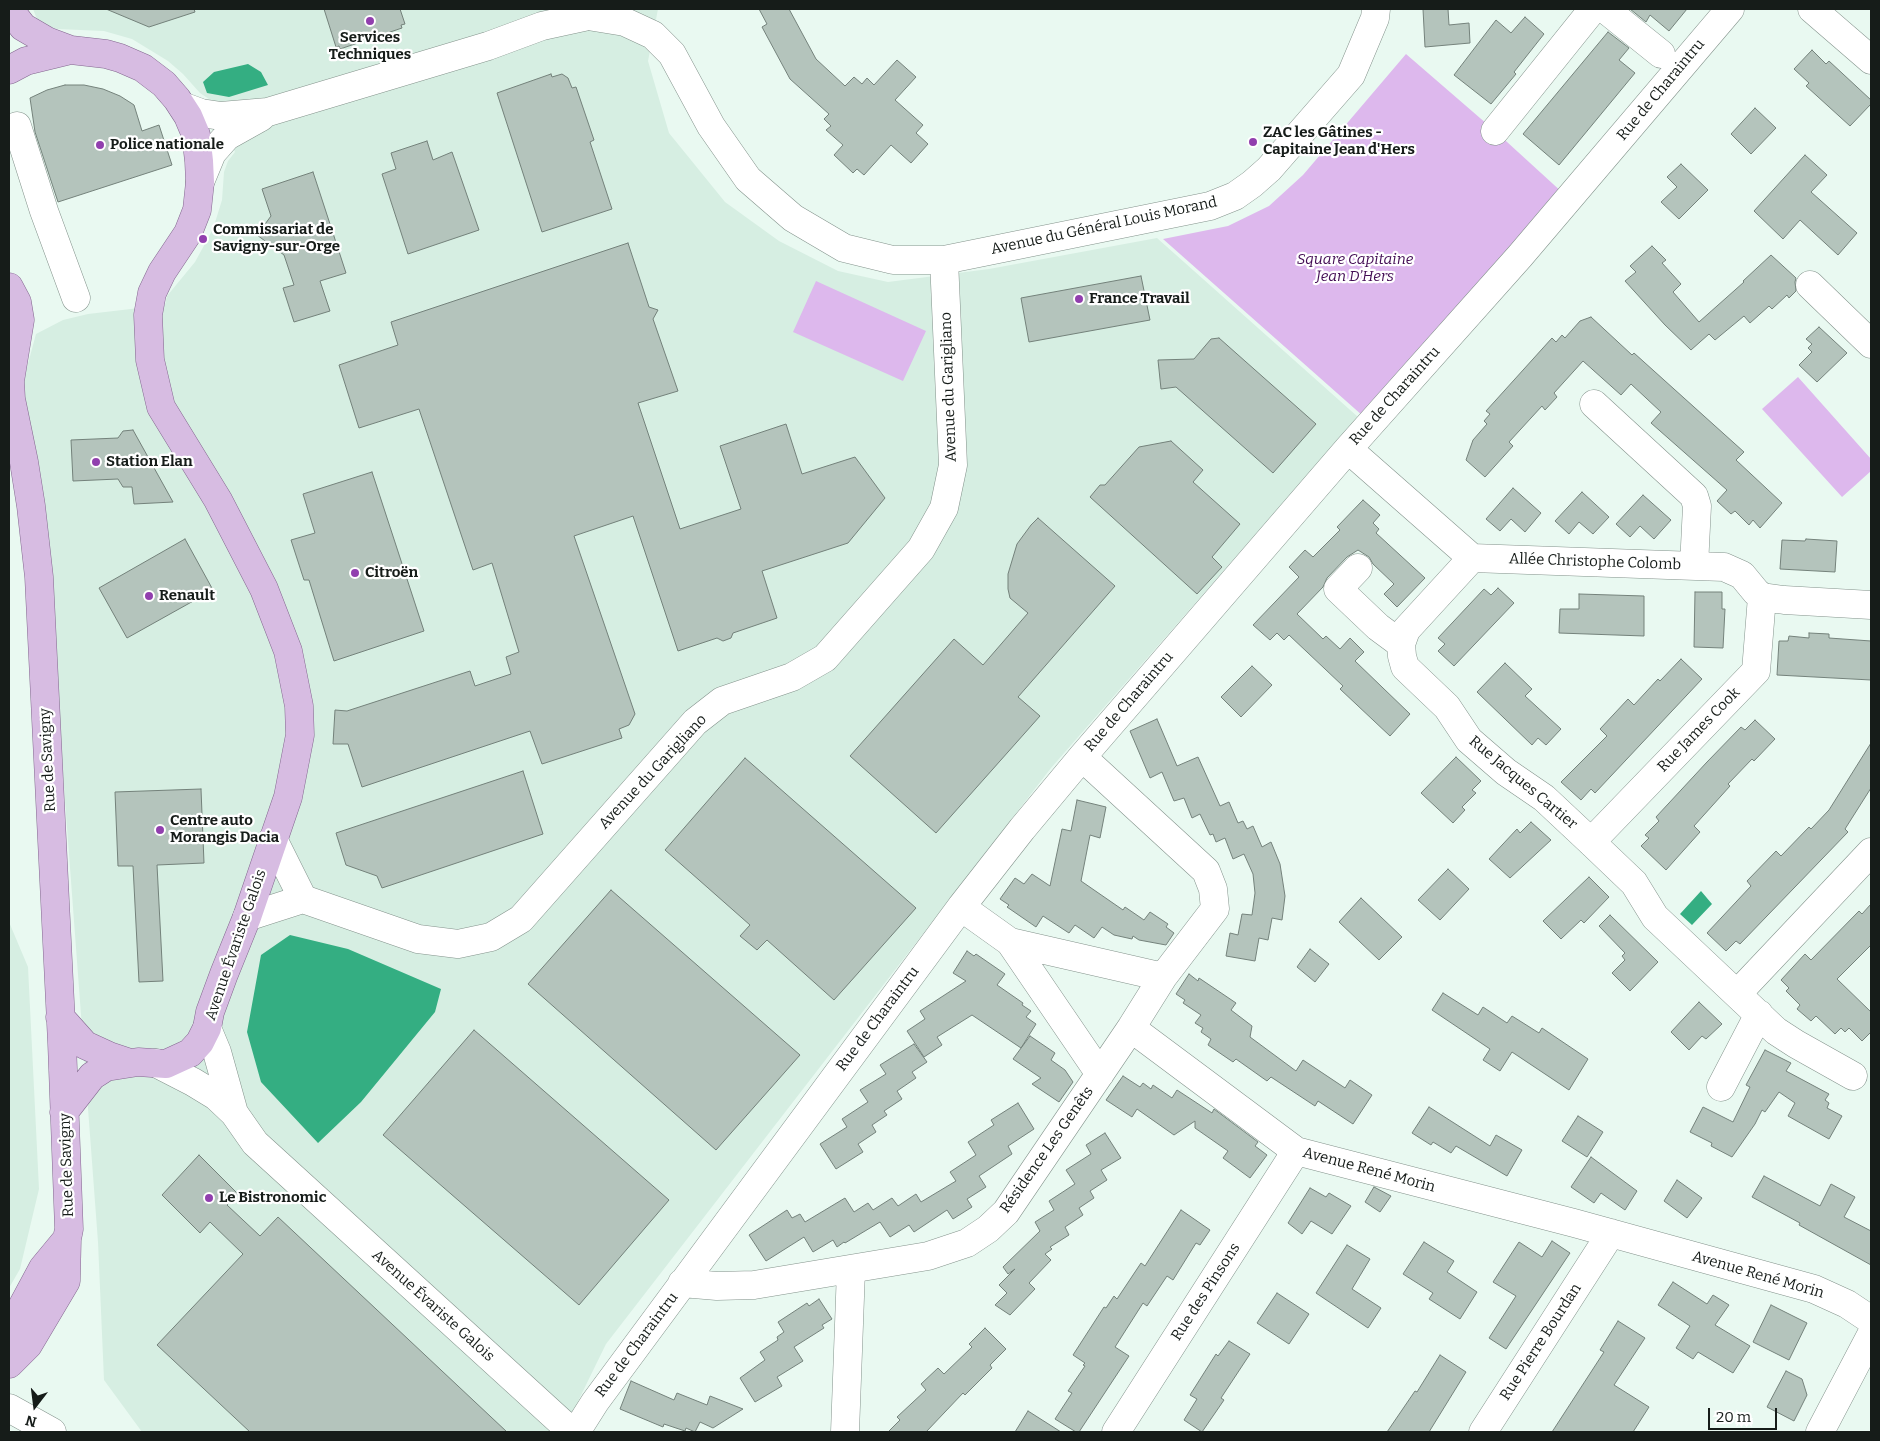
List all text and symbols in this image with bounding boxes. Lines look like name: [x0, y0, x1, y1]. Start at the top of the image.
marker: Services Techniques: [364, 15, 376, 27]
place label: Services Techniques: [329, 29, 411, 64]
street label: Rue de Charaintru: [1613, 36, 1709, 144]
place label: ZAC les Gâtines - Capitaine Jean d'Hers: [1263, 124, 1415, 159]
place label: Police nationale: [110, 136, 224, 154]
marker: ZAC les Gâtines - Capitaine Jean d'Hers: [1247, 136, 1259, 148]
marker: Police nationale: [94, 139, 106, 151]
street label: Avenue du Général Louis Morand: [989, 193, 1219, 259]
place label: Commissariat de Savigny-sur-Orge: [213, 221, 340, 256]
marker: Commissariat de Savigny-sur-Orge: [197, 233, 209, 245]
park label: Square Capitaine Jean D’Hers: [1297, 251, 1413, 286]
place label: France Travail: [1089, 290, 1190, 308]
marker: France Travail: [1073, 293, 1085, 305]
street label: Avenue du Garigliano: [937, 312, 961, 462]
street label: Rue de Charaintru: [1346, 343, 1444, 449]
place label: Station Elan: [106, 453, 193, 471]
marker: Station Elan: [90, 456, 102, 468]
street label: Allée Christophe Colomb: [1509, 550, 1681, 574]
place label: Citroën: [365, 564, 418, 582]
marker: Citroën: [349, 567, 361, 579]
place label: Renault: [159, 587, 215, 605]
marker: Renault: [143, 590, 155, 602]
street label: Rue de Charaintru: [1081, 648, 1177, 756]
street label: Rue James Cook: [1654, 684, 1744, 776]
street label: Rue de Savigny: [36, 708, 60, 812]
street label: Avenue du Garigliano: [595, 711, 711, 833]
street label: Rue Jacques Cartier: [1465, 733, 1581, 833]
place label: Centre auto Morangis Dacia: [170, 812, 279, 847]
marker: Centre auto Morangis Dacia: [154, 824, 166, 836]
street label: Avenue Évariste Galois: [202, 867, 270, 1023]
street label: Rue de Charaintru: [833, 963, 923, 1075]
street label: Résidence Les Genêts: [996, 1083, 1098, 1217]
street label: Rue de Savigny: [56, 1113, 78, 1217]
street label: Avenue René Morin: [1301, 1144, 1437, 1196]
place label: Le Bistronomic: [219, 1189, 326, 1207]
marker: Le Bistronomic: [203, 1192, 215, 1204]
street label: Rue des Pinsons: [1168, 1240, 1244, 1344]
street label: Avenue Évariste Galois: [368, 1246, 498, 1366]
street label: Avenue René Morin: [1690, 1248, 1826, 1302]
street label: Rue Pierre Bourdan: [1497, 1280, 1585, 1404]
street label: Rue de Charaintru: [592, 1289, 682, 1401]
north arrow: [10, 1381, 60, 1431]
scale bar: [1710, 1398, 1779, 1430]
text: 20 m: [1716, 1408, 1751, 1426]
text: N: [24, 1411, 38, 1431]

